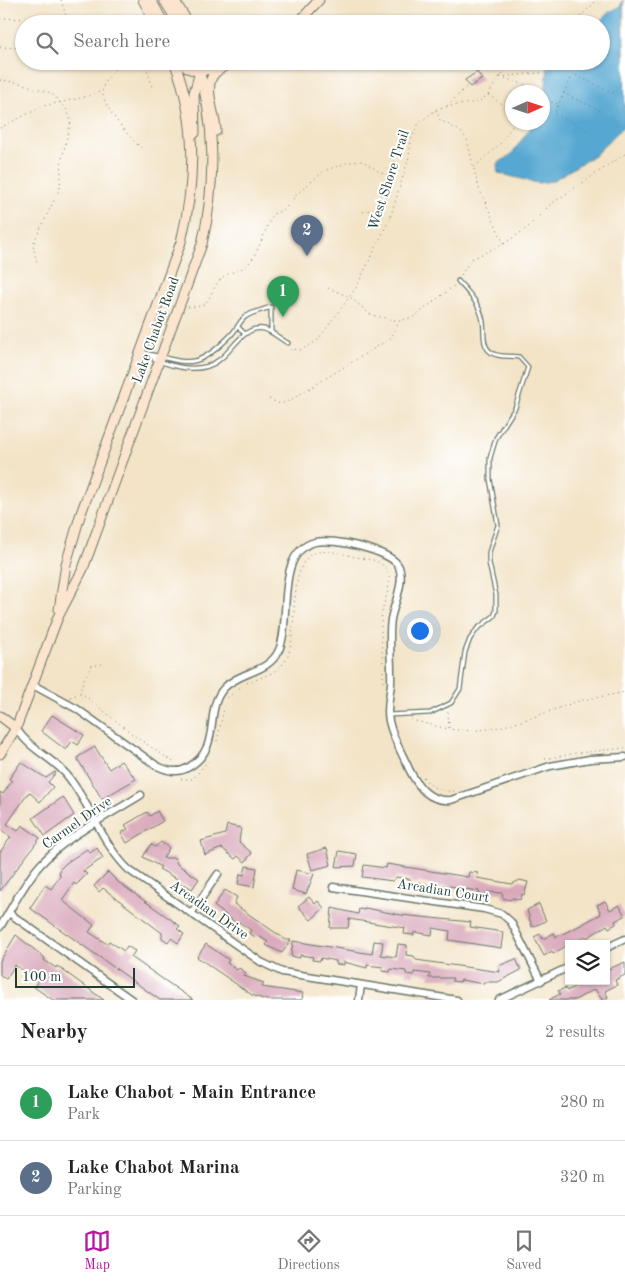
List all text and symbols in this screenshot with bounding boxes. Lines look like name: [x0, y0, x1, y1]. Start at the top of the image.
search box: [15, 15, 610, 70]
icon: search: [33, 29, 61, 57]
text: Search here: [73, 33, 170, 52]
north arrow: [505, 85, 550, 130]
street label: West Shore Trail: [366, 128, 412, 232]
pin: 2: [291, 215, 323, 256]
street label: Lake Chabot Road: [130, 275, 182, 385]
pin: 1: [267, 276, 299, 317]
your location: [407, 618, 433, 644]
street label: Carmel Drive: [40, 794, 114, 852]
street label: Arcadian Court: [396, 877, 490, 905]
street label: Arcadian Drive: [167, 878, 251, 942]
map controls: [565, 940, 610, 985]
button: layers: [565, 940, 610, 985]
scale bar: [15, 965, 135, 988]
text: 100 m: [22, 970, 61, 984]
text: Nearby: [20, 1022, 88, 1043]
text: 2 results: [545, 1025, 605, 1041]
text: Lake Chabot - Main Entrance: [67, 1084, 316, 1103]
text: 1: [31, 1095, 41, 1111]
text: 280 m: [560, 1095, 605, 1111]
text: Park: [67, 1107, 100, 1123]
text: Lake Chabot Marina: [67, 1159, 240, 1178]
text: 2: [31, 1170, 41, 1186]
text: 320 m: [560, 1170, 605, 1186]
text: Parking: [67, 1182, 122, 1198]
tab: Map: [83, 1227, 111, 1274]
tab: Directions: [278, 1227, 340, 1274]
tab: Saved: [506, 1227, 542, 1274]

